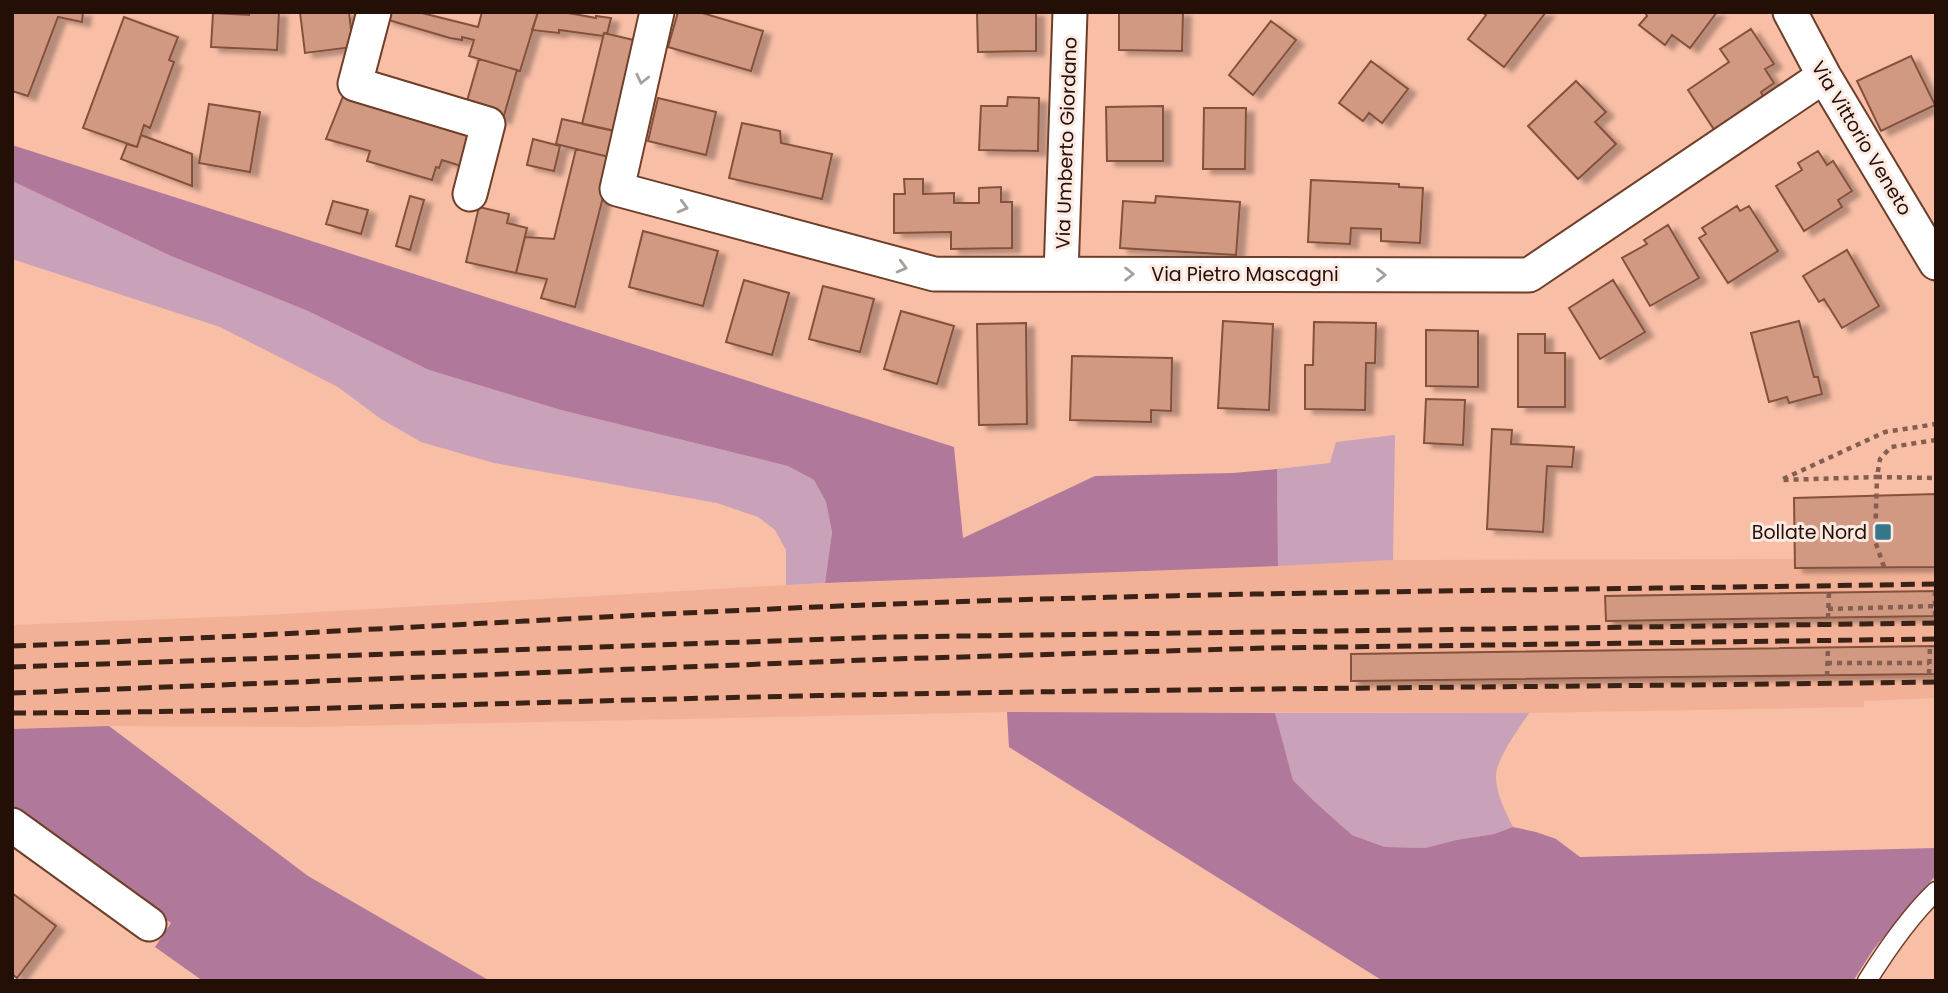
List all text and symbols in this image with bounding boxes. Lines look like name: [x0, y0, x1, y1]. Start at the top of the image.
street label: Via Umberto Giordano: [1049, 36, 1084, 250]
street label: Via Vittorio Veneto: [1805, 56, 1918, 220]
one-way arrow: [636, 73, 650, 85]
one-way arrow: [676, 199, 688, 213]
one-way arrow: [896, 259, 908, 273]
street label: Via Pietro Mascagni: [1151, 261, 1339, 288]
one-way arrow: [1124, 266, 1135, 282]
one-way arrow: [1376, 267, 1387, 283]
place label: Bollate Nord: [1752, 519, 1867, 546]
marker: Bollate Nord: [1873, 522, 1893, 542]

